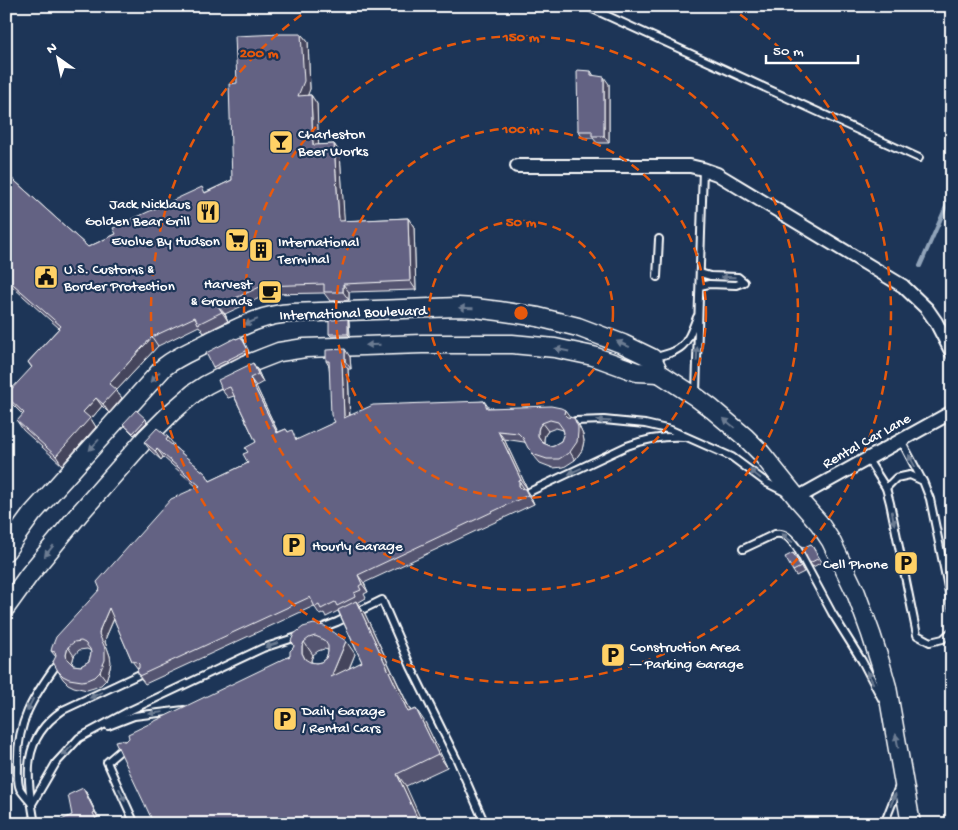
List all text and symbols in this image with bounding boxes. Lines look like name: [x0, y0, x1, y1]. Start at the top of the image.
text: 150 m: [502, 29, 540, 47]
north arrow: [32, 32, 82, 82]
scale bar: [766, 32, 858, 64]
text: N: [44, 40, 61, 59]
text: 50 m: [773, 43, 804, 61]
text: 200 m: [240, 45, 279, 63]
text: 100 m: [501, 121, 540, 139]
place label: Charleston Beer Works: [297, 126, 369, 161]
bar icon: Charleston Beer Works: [268, 129, 294, 155]
place label: Jack Nicklaus Golden Bear Grill: [85, 196, 190, 231]
restaurant icon: Jack Nicklaus Golden Bear Grill: [195, 199, 221, 225]
text: 50 m: [506, 214, 537, 232]
supermarket icon: Evolve By Hudson: [224, 227, 250, 253]
place label: Evolve By Hudson: [112, 233, 220, 251]
place label: International Terminal: [277, 234, 359, 269]
building icon: International Terminal: [248, 237, 274, 263]
place label: U.S. Customs & Border Protection: [63, 261, 175, 296]
public building icon: U.S. Customs & Border Protection: [33, 264, 59, 290]
one-way arrow: [720, 273, 736, 281]
place label: Harvest & Grounds: [190, 276, 254, 311]
cafe icon: Harvest & Grounds: [257, 279, 283, 305]
street label: International Boulevard: [279, 302, 428, 326]
one-way arrow: [458, 303, 474, 311]
centre of rings: [512, 304, 530, 322]
one-way arrow: [244, 319, 258, 327]
one-way arrow: [616, 340, 630, 348]
one-way arrow: [365, 341, 381, 349]
one-way arrow: [554, 346, 569, 354]
one-way arrow: [694, 346, 702, 362]
one-way arrow: [149, 370, 161, 382]
street label: Rental Car Lane: [820, 410, 914, 473]
one-way arrow: [596, 416, 612, 424]
one-way arrow: [723, 418, 735, 429]
one-way arrow: [88, 438, 100, 450]
one-way arrow: [907, 454, 916, 467]
one-way arrow: [568, 467, 582, 475]
one-way arrow: [749, 468, 762, 479]
one-way arrow: [890, 511, 898, 527]
parking icon: Hourly Garage: [281, 532, 307, 558]
one-way arrow: [781, 533, 794, 544]
place label: Hourly Garage: [312, 538, 403, 556]
one-way arrow: [43, 545, 54, 558]
parking icon: Cell Phone: [893, 550, 919, 576]
place label: Cell Phone: [823, 556, 888, 574]
place label: Construction Area — Parking Garage: [629, 639, 744, 674]
one-way arrow: [264, 641, 279, 649]
parking icon: Construction Area — Parking Garage: [600, 642, 626, 668]
one-way arrow: [866, 669, 874, 684]
one-way arrow: [89, 691, 103, 699]
one-way arrow: [26, 698, 34, 712]
place label: Daily Garage / Rental Cars: [301, 703, 386, 738]
parking icon: Daily Garage / Rental Cars: [272, 706, 298, 732]
one-way arrow: [148, 709, 164, 717]
one-way arrow: [892, 733, 900, 749]
one-way arrow: [61, 745, 73, 757]
one-way arrow: [118, 788, 126, 802]
one-way arrow: [890, 793, 898, 807]

